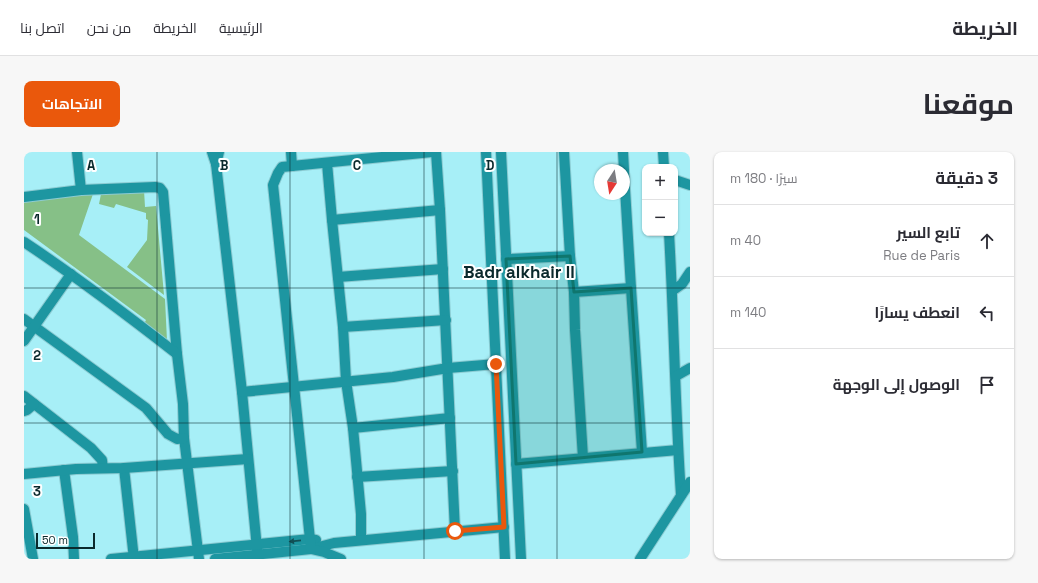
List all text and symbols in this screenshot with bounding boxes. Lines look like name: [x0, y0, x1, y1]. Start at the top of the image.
text: الخريطة: [952, 16, 1018, 41]
text: اتصل بنا: [20, 19, 65, 37]
text: من نحن: [87, 19, 131, 37]
text: الخريطة: [153, 19, 197, 37]
text: الرئيسية: [219, 19, 263, 37]
button: الاتجاهات: [24, 81, 120, 127]
text: موقعنا: [923, 86, 1014, 122]
text: A: [87, 157, 96, 174]
text: B: [220, 157, 229, 174]
text: C: [353, 157, 361, 174]
text: D: [486, 157, 495, 174]
north arrow: [594, 164, 630, 200]
map controls: [642, 164, 678, 236]
button: +: [642, 164, 678, 200]
text: 3 دقيقة: [935, 167, 998, 189]
text: سيرًا · 180 m: [730, 170, 798, 187]
button: −: [642, 200, 678, 236]
text: 1: [34, 211, 40, 228]
text: تابع السير: [897, 223, 960, 242]
icon: ahead: [976, 230, 998, 252]
text: 40 m: [730, 232, 761, 249]
text: Rue de Paris: [883, 247, 960, 264]
district label: Badr alkhair II: [463, 261, 575, 283]
icon: left: [976, 302, 998, 324]
text: انعطف يسارًا: [874, 303, 960, 322]
text: 140 m: [730, 304, 766, 321]
text: 2: [33, 347, 41, 364]
route end: [487, 355, 505, 373]
icon: arrive: [976, 374, 998, 396]
text: الوصول إلى الوجهة: [833, 375, 960, 394]
text: 3: [33, 483, 41, 500]
route start: [446, 522, 464, 540]
scale bar: [36, 531, 95, 550]
text: 50 m: [42, 533, 68, 547]
one-way arrow: [289, 537, 301, 544]

